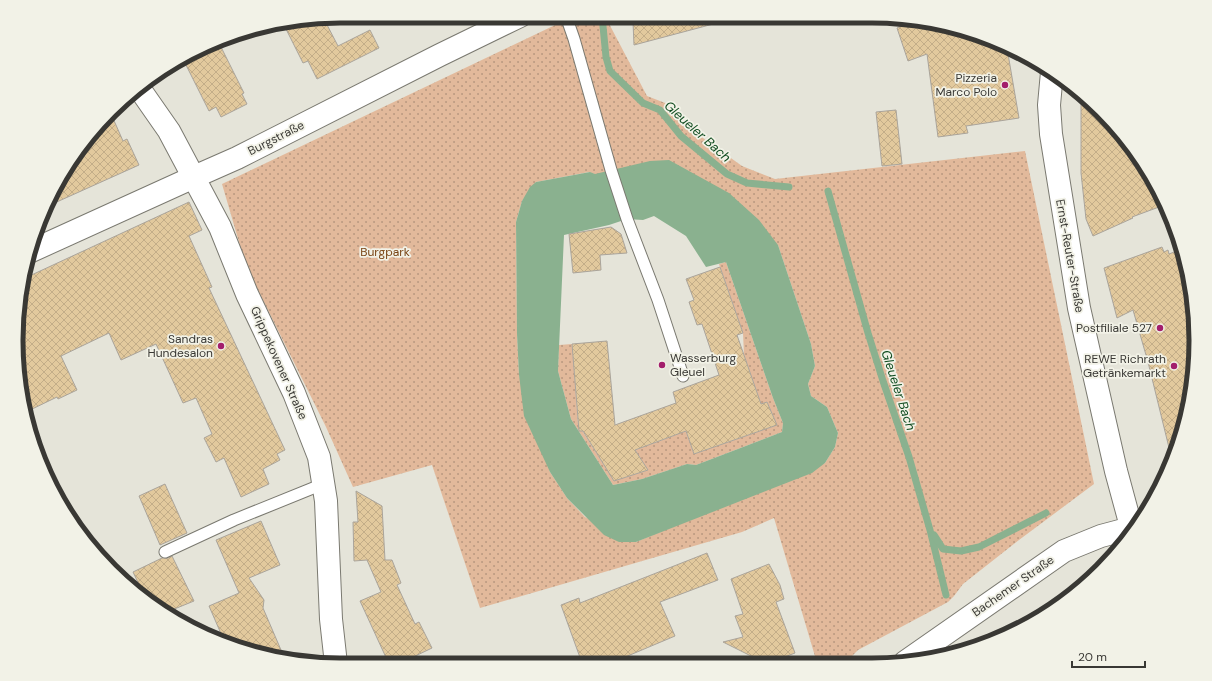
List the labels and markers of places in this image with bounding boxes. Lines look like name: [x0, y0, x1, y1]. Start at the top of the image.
place label: Pizzeria Marco Polo: [935, 70, 997, 100]
marker: Pizzeria Marco Polo: [1000, 80, 1010, 90]
place label: Postfiliale 527: [1076, 320, 1152, 336]
marker: Postfiliale 527: [1155, 323, 1165, 333]
place label: Sandras Hundesalon: [147, 331, 213, 361]
marker: Sandras Hundesalon: [216, 341, 226, 351]
place label: Wasserburg Gleuel: [670, 350, 737, 380]
place label: REWE Richrath Getränkemarkt: [1083, 351, 1166, 381]
marker: Wasserburg Gleuel: [657, 360, 667, 370]
marker: REWE Richrath Getränkemarkt: [1169, 361, 1179, 371]

